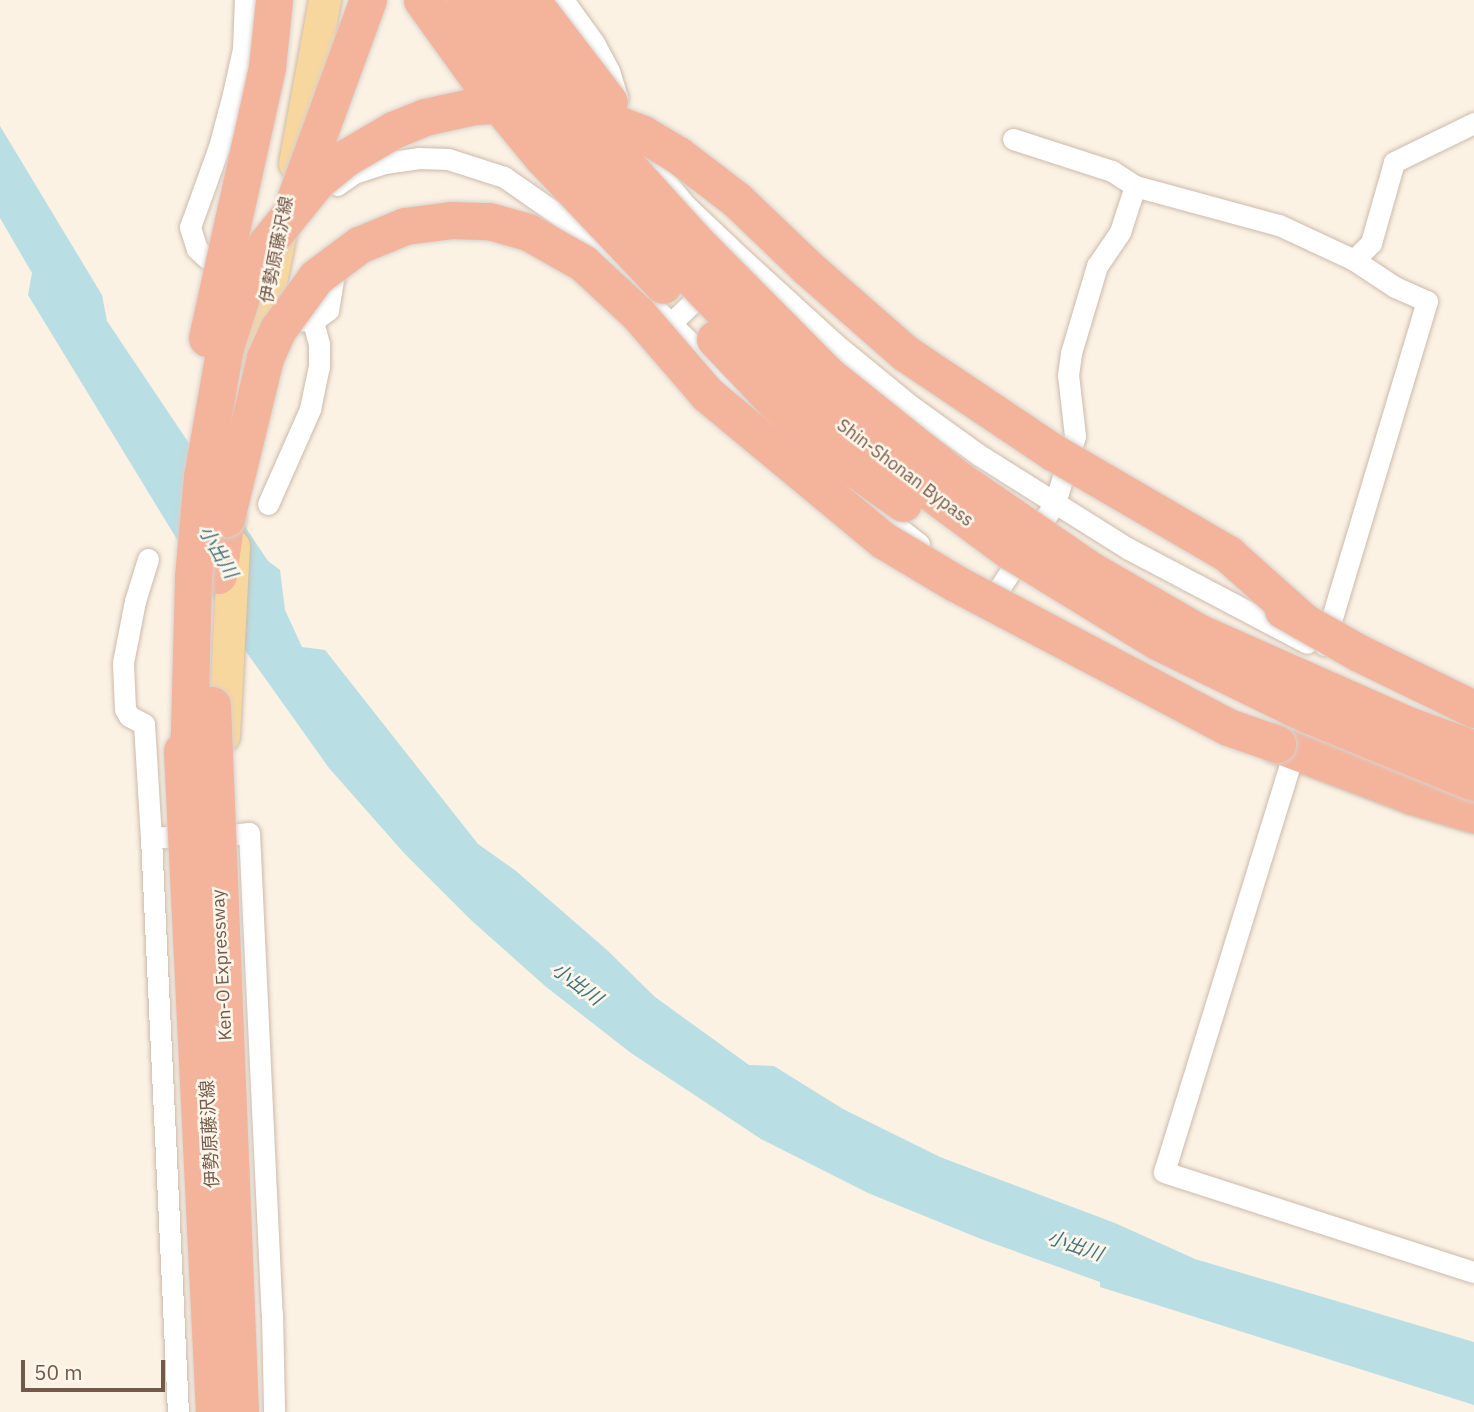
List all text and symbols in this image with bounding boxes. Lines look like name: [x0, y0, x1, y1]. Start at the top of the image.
street label: 伊勢原藤沢線: [256, 195, 298, 305]
street label: Shin-Shonan Bypass: [832, 415, 978, 531]
water label: 小出川: [194, 522, 242, 582]
street label: Ken-O Expressway: [207, 889, 237, 1041]
water label: 小出川: [547, 958, 607, 1010]
street label: 伊勢原藤沢線: [196, 1080, 224, 1188]
water label: 小出川: [1044, 1226, 1106, 1266]
scale bar: [24, 1346, 168, 1390]
text: 50 m: [34, 1358, 83, 1386]

